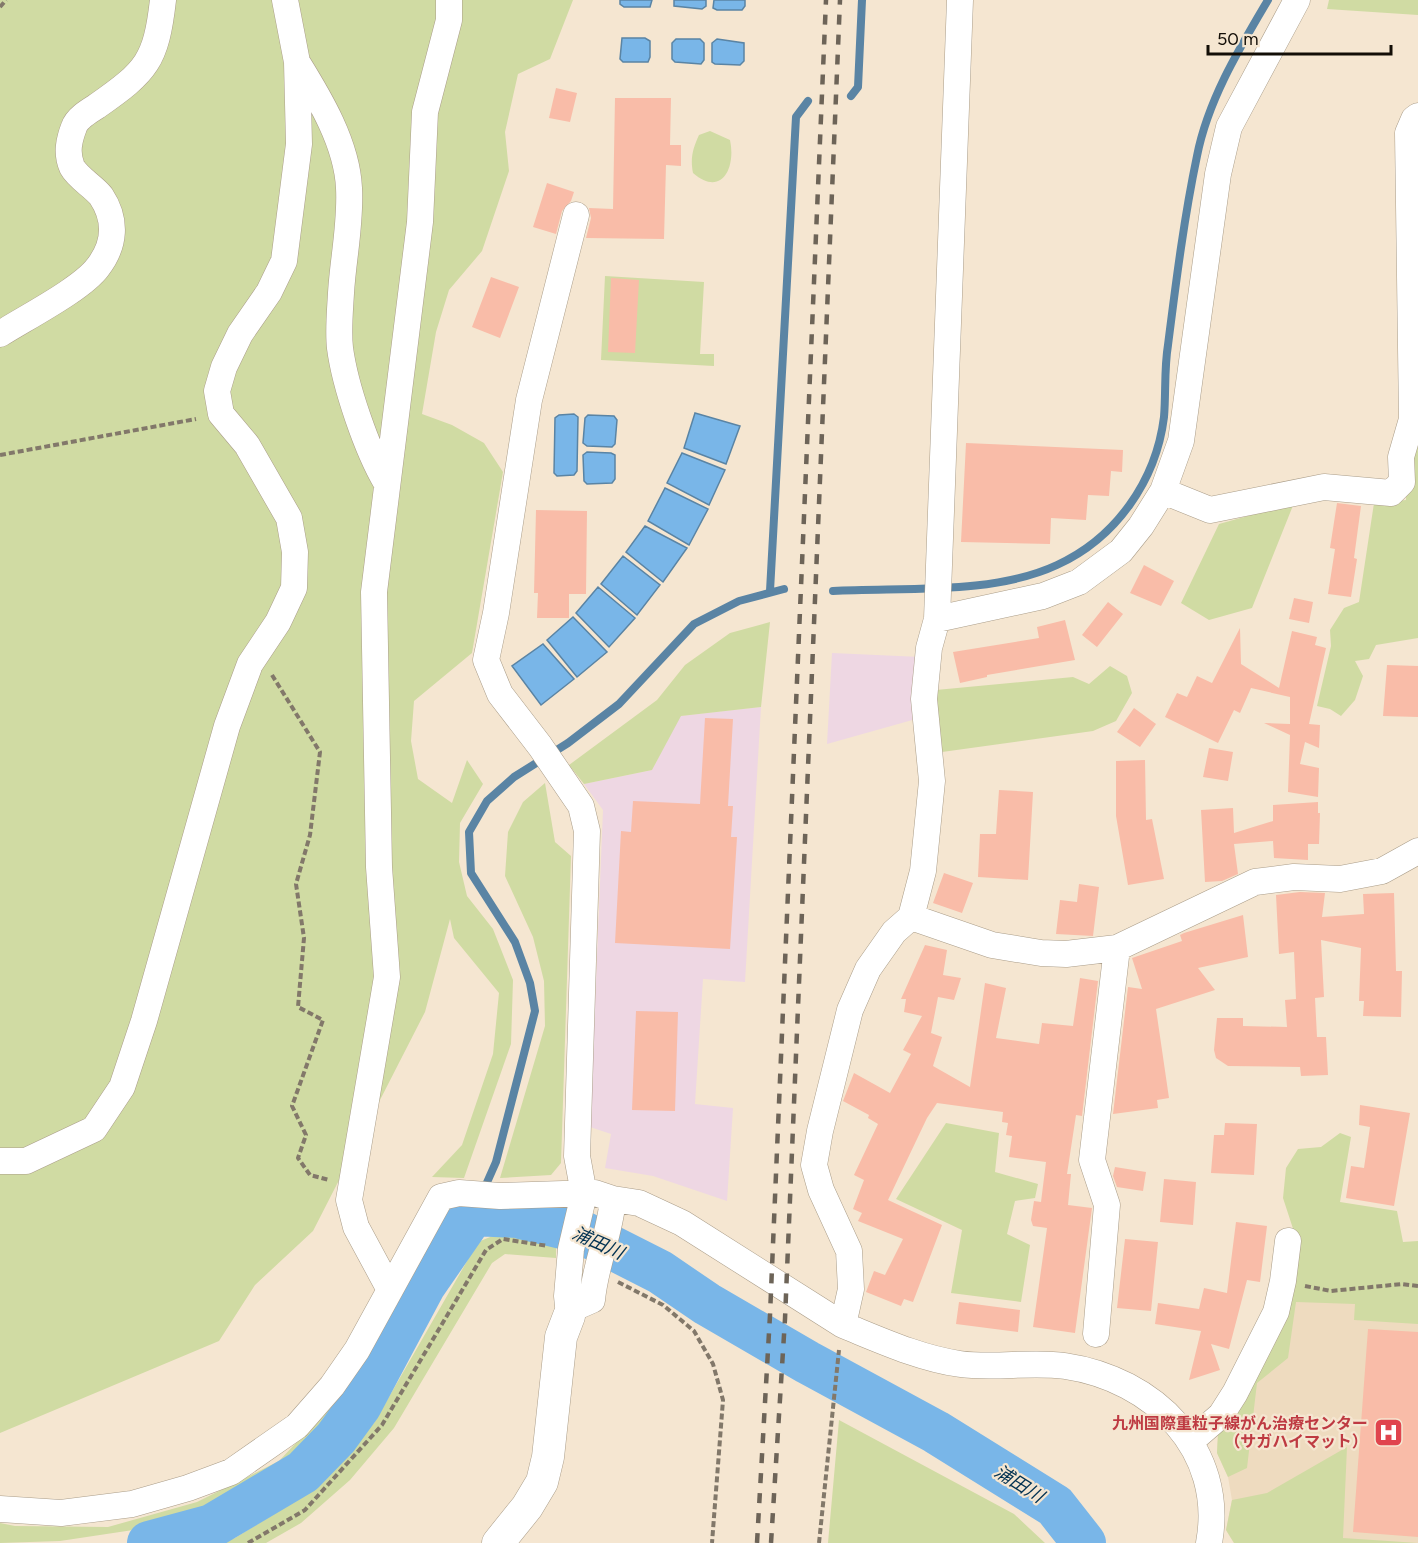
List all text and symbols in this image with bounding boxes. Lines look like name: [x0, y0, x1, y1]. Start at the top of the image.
scale bar: [1208, 18, 1391, 56]
text: 50 m: [1217, 28, 1259, 50]
water label: 浦田川: [569, 1222, 629, 1265]
place label: 九州国際重粒子線がん治療センター （サガハイマット）: [1112, 1414, 1368, 1451]
hospital icon: 九州国際重粒子線がん治療センター （サガハイマット）: [1373, 1416, 1405, 1448]
water label: 浦田川: [990, 1460, 1049, 1509]

